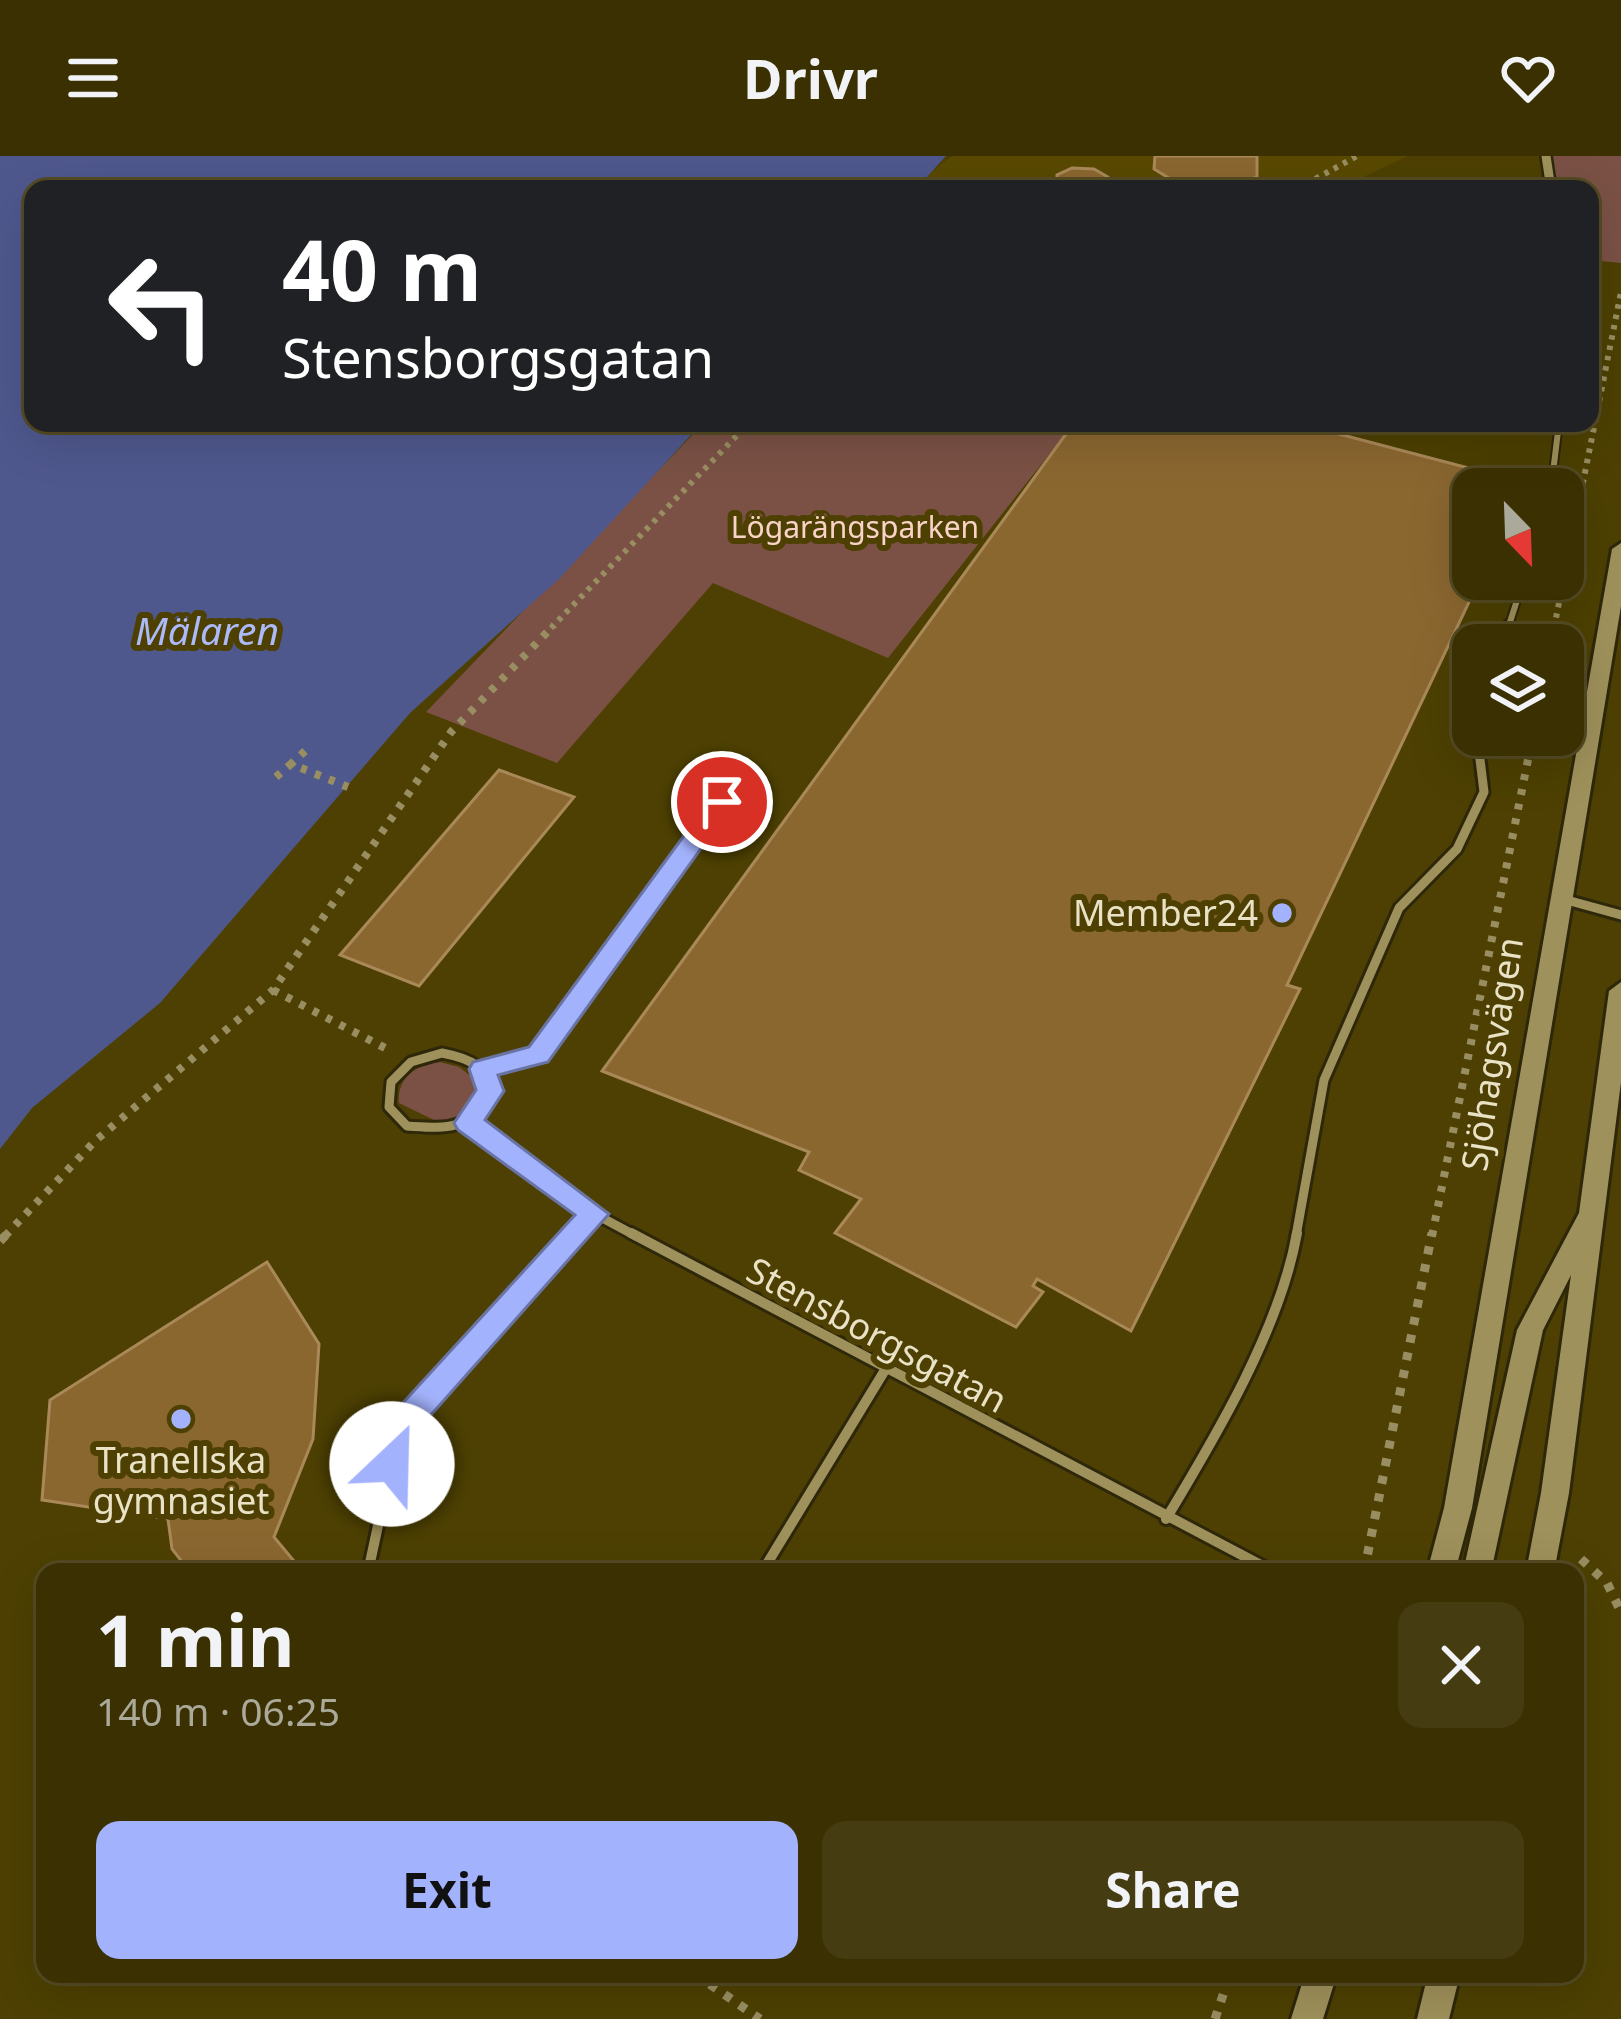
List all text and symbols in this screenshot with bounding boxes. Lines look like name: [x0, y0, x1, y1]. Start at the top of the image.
text: Drivr: [743, 41, 878, 115]
icon: menu: [60, 45, 126, 111]
icon: heart: [1495, 45, 1561, 111]
text: 40 m: [282, 211, 482, 326]
icon: left: [84, 228, 240, 384]
text: Stensborgsgatan: [282, 320, 714, 394]
north arrow: [1452, 468, 1584, 600]
map controls: [1452, 468, 1584, 756]
park label: Lögarängsparken: [731, 506, 979, 547]
water label: Mälaren: [135, 603, 279, 656]
button: layers: [1452, 624, 1584, 756]
pin: [671, 751, 773, 853]
icon: arrive: [689, 769, 755, 835]
place label: Member24: [1073, 888, 1258, 937]
marker: Member24: [1269, 900, 1295, 926]
street label: Sjöhagsvägen: [1449, 934, 1534, 1174]
street label: Stensborgsgatan: [739, 1245, 1016, 1424]
position arrow: [329, 1401, 455, 1527]
marker: Tranellska gymnasiet: [168, 1406, 194, 1432]
place label: Tranellska gymnasiet: [93, 1435, 269, 1525]
text: 1 min: [96, 1590, 294, 1688]
button: close: [1398, 1602, 1524, 1728]
text: 140 m · 06:25: [96, 1684, 340, 1737]
button: Exit: [96, 1821, 798, 1959]
button: Share: [822, 1821, 1524, 1959]

